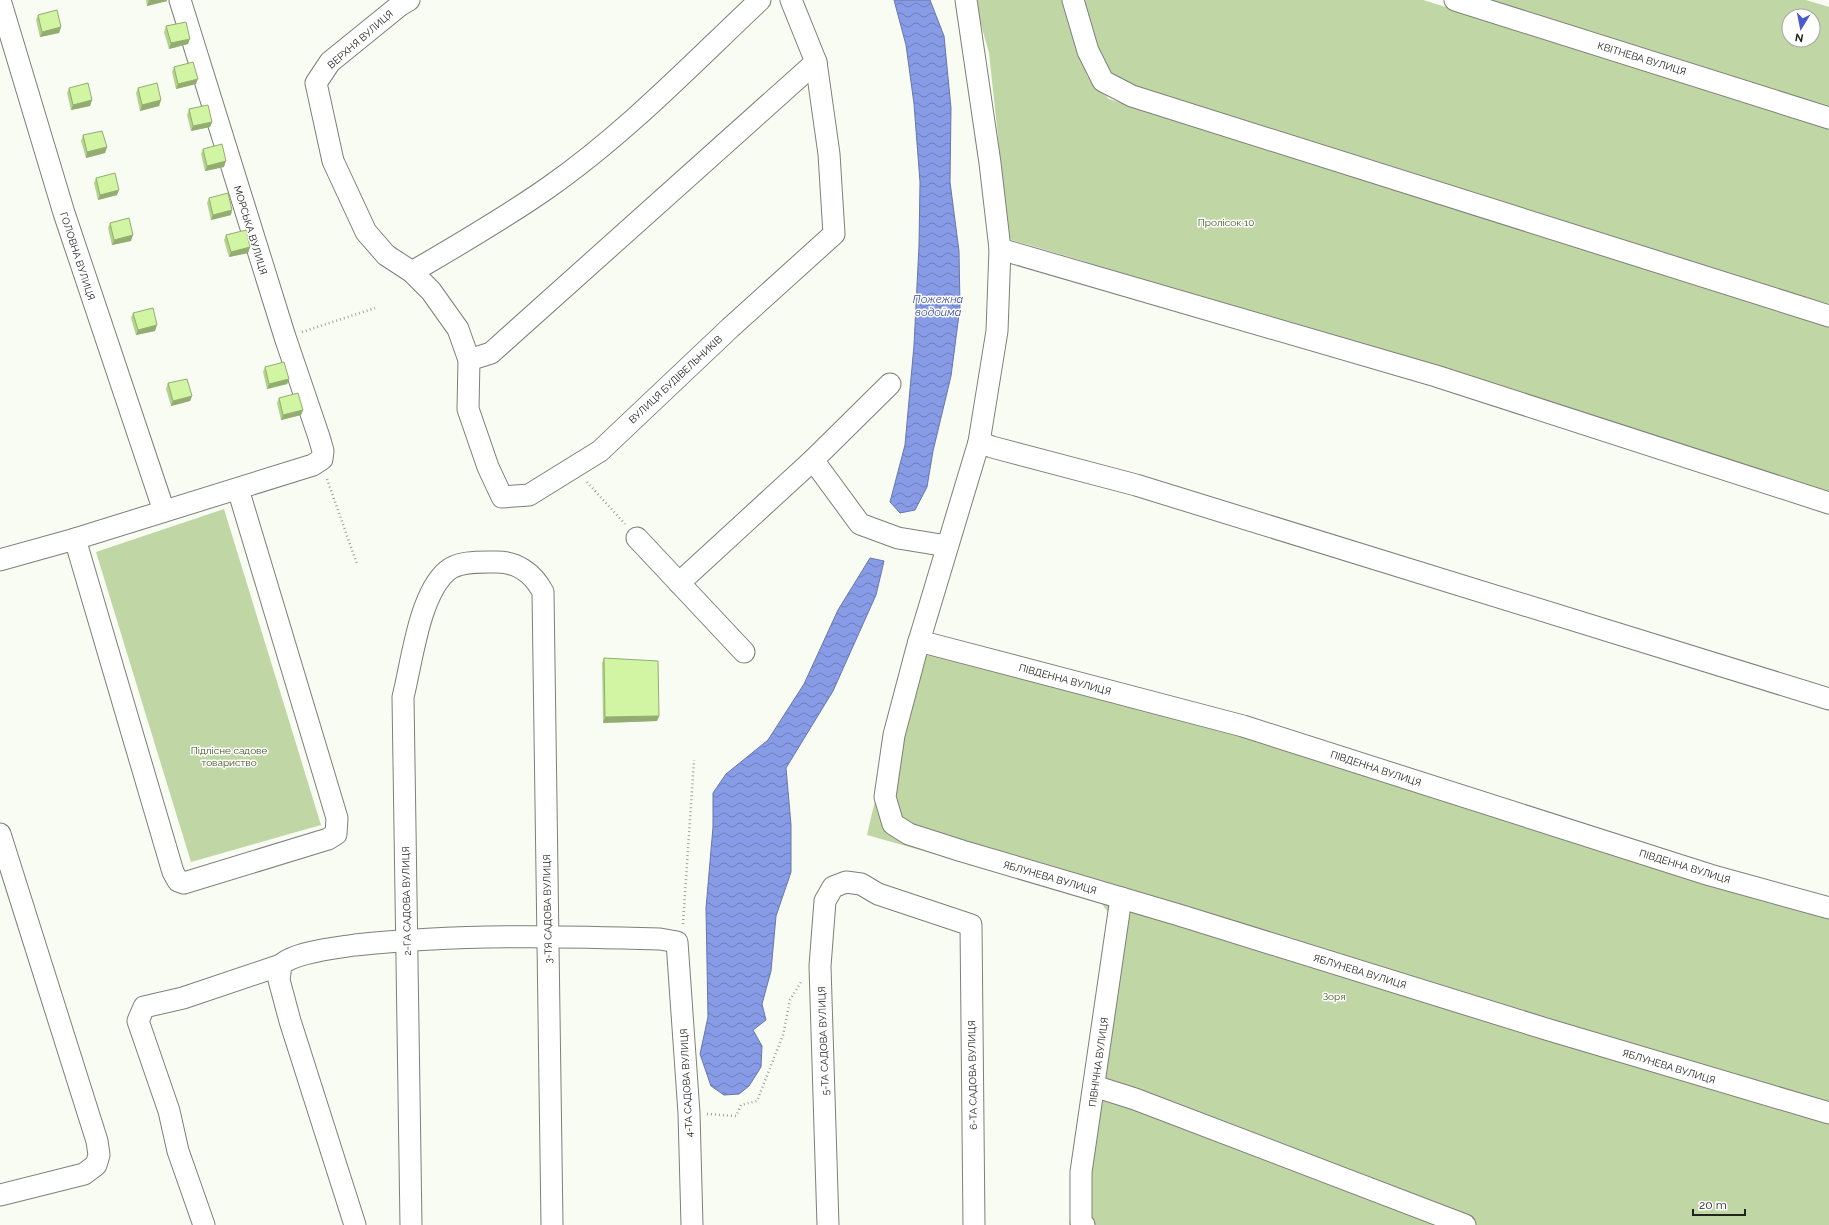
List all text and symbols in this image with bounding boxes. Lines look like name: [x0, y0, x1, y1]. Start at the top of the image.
street label: ВЕРХНЯ ВУЛИЦЯ: [325, 8, 395, 71]
north arrow: [1781, 8, 1821, 48]
text: N: [1794, 30, 1805, 44]
street label: КВІТНЕВА ВУЛИЦЯ: [1596, 40, 1687, 77]
street label: МОРСЬКА ВУЛИЦЯ: [232, 184, 269, 276]
street label: ГОЛОВНА ВУЛИЦЯ: [58, 211, 97, 302]
park label: Пролісок 10: [1198, 217, 1254, 228]
water label: Пожежна водойма: [913, 293, 964, 319]
street label: ВУЛИЦЯ БУДІВЕЛЬНИКІВ: [627, 333, 724, 425]
street label: ПІВДЕННА ВУЛИЦЯ: [1018, 662, 1112, 697]
park label: Підлісне садове товариство: [191, 745, 267, 768]
street label: ПІВДЕННА ВУЛИЦЯ: [1329, 749, 1423, 788]
street label: 2-ГА САДОВА ВУЛИЦЯ: [400, 846, 413, 956]
street label: ПІВДЕННА ВУЛИЦЯ: [1638, 847, 1732, 886]
street label: 3-ТЯ САДОВА ВУЛИЦЯ: [541, 854, 554, 964]
street label: ЯБЛУНЕВА ВУЛИЦЯ: [1002, 859, 1098, 896]
street label: ЯБЛУНЕВА ВУЛИЦЯ: [1312, 952, 1408, 991]
street label: 5-ТА САДОВА ВУЛИЦЯ: [816, 986, 831, 1096]
park label: Зоря: [1323, 991, 1345, 1002]
street label: ПІВНІЧНА ВУЛИЦЯ: [1087, 1017, 1110, 1108]
street label: 6-ТА САДОВА ВУЛИЦЯ: [966, 1020, 979, 1130]
street label: 4-ТА САДОВА ВУЛИЦЯ: [678, 1028, 695, 1138]
street label: ЯБЛУНЕВА ВУЛИЦЯ: [1621, 1047, 1717, 1086]
scale bar: [1693, 1191, 1745, 1217]
text: 20 m: [1699, 1198, 1727, 1212]

